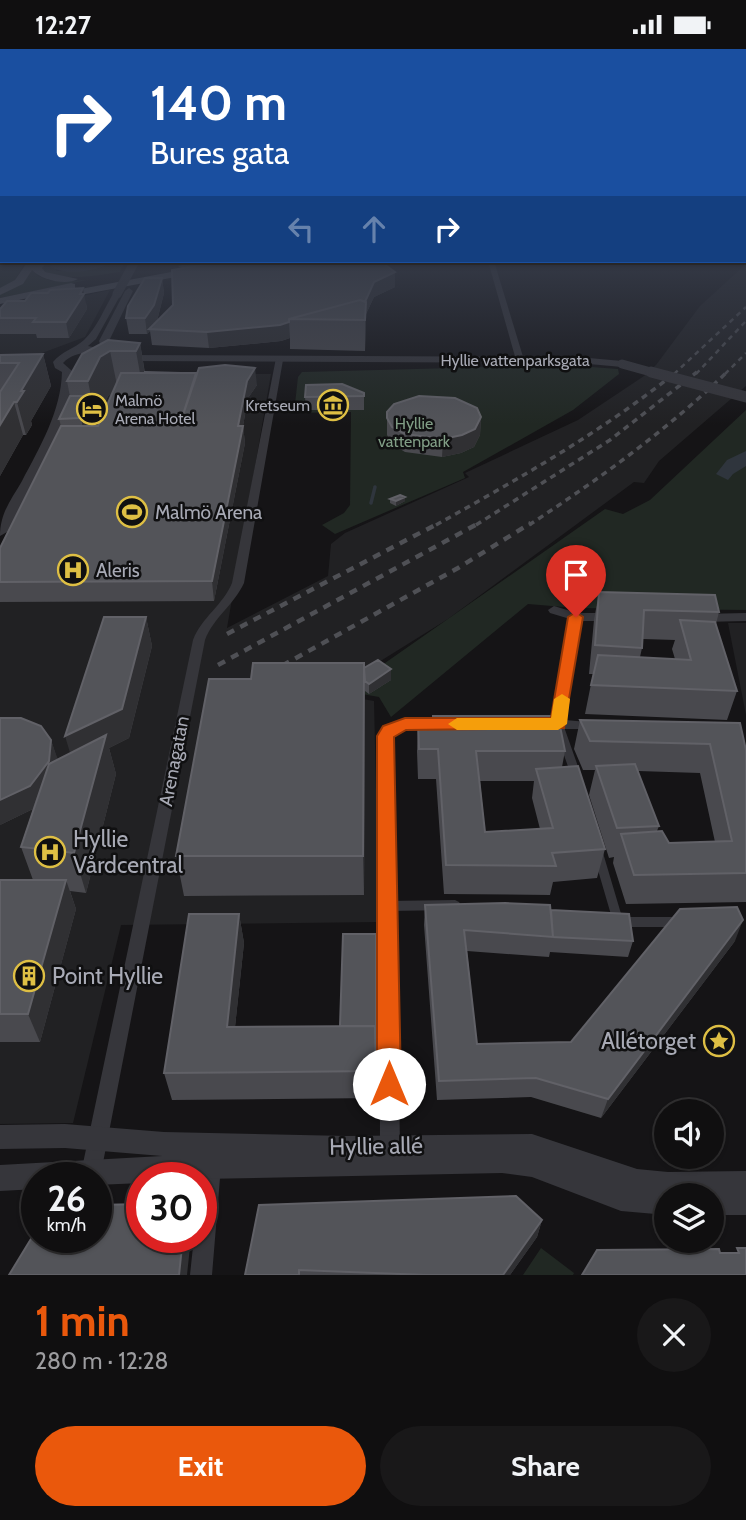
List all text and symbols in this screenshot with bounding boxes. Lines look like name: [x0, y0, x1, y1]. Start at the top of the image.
text: 12:27: [35, 9, 91, 41]
text: 140 m: [150, 73, 287, 132]
icon: right: [35, 77, 126, 168]
text: Bures gata: [150, 133, 289, 172]
icon: left: [282, 210, 320, 248]
icon: ahead: [355, 210, 393, 248]
icon: right: [428, 210, 466, 248]
street label: Hyllie vattenparksgata: [440, 351, 590, 370]
museum icon: Kretseum: [316, 388, 350, 422]
place label: Malmö Arena Hotel: [115, 391, 195, 428]
hotel icon: Malmö Arena Hotel: [75, 392, 109, 426]
place label: Kretseum: [245, 396, 310, 415]
park label: Hyllie vattenpark: [378, 414, 451, 451]
sports icon: Malmö Arena: [115, 495, 149, 529]
place label: Malmö Arena: [155, 501, 262, 524]
pin: [546, 545, 606, 617]
hospital icon: Aleris: [56, 553, 90, 587]
icon: arrive: [557, 556, 595, 594]
place label: Aleris: [96, 559, 140, 582]
street label: Arenagatan: [154, 714, 194, 808]
place label: Hyllie Vårdcentral: [73, 825, 184, 879]
hospital icon: Hyllie Vårdcentral: [33, 835, 67, 869]
building icon: Point Hyllie: [12, 959, 46, 993]
place label: Point Hyllie: [52, 962, 163, 990]
place icon: Allétorget: [702, 1024, 736, 1058]
place label: Allétorget: [601, 1027, 696, 1055]
position arrow: [352, 1047, 426, 1121]
map controls: [654, 1099, 724, 1253]
button: sound: [654, 1099, 724, 1169]
street label: Hyllie allé: [329, 1131, 423, 1161]
speed limit sign: 30: [126, 1162, 217, 1253]
text: 26: [47, 1177, 86, 1220]
button: layers: [654, 1183, 724, 1253]
text: km/h: [47, 1214, 86, 1236]
text: 1 min: [35, 1295, 130, 1347]
button: close: [637, 1298, 711, 1372]
text: 280 m · 12:28: [35, 1347, 169, 1375]
button: Exit: [35, 1426, 366, 1506]
button: Share: [380, 1426, 711, 1506]

